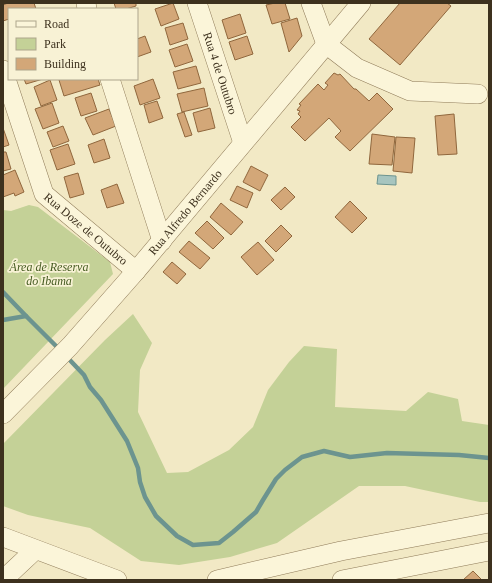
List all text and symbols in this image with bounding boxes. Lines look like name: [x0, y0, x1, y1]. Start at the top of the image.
legend: [8, 8, 138, 80]
text: Road: [44, 17, 69, 31]
street label: Rua 4 de Outubro: [200, 30, 240, 116]
text: Park: [44, 37, 66, 51]
text: Building: [44, 57, 86, 71]
street label: Rua Alfredo Bernardo: [146, 167, 225, 258]
street label: Rua Doze de Outubro: [41, 190, 130, 268]
park label: Área de Reserva do Ibama: [9, 260, 88, 288]

